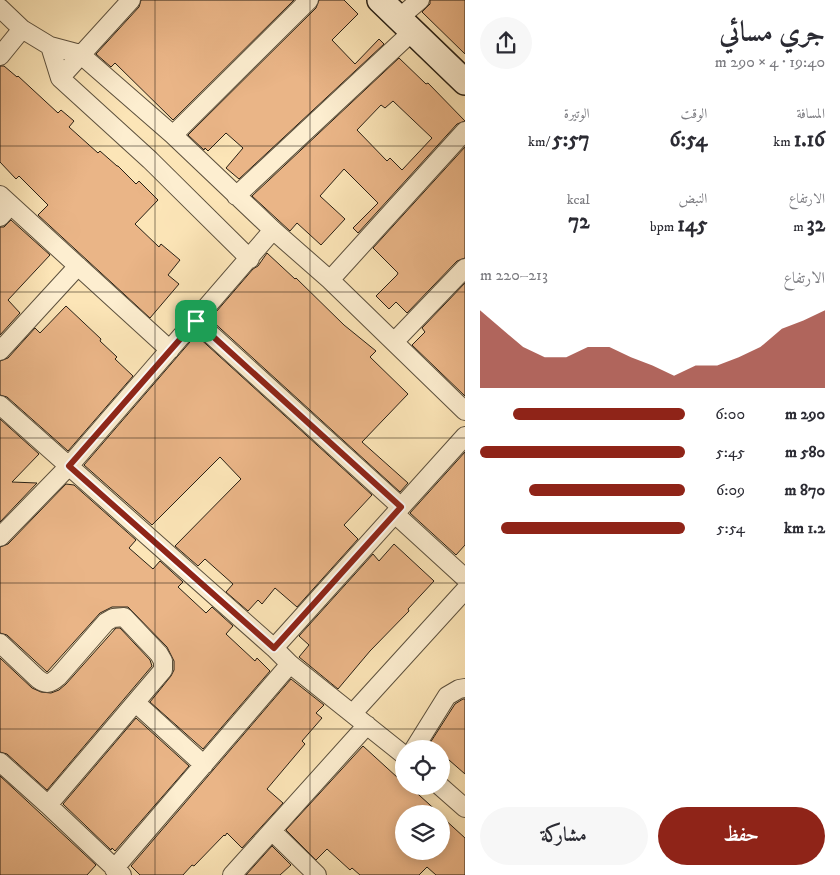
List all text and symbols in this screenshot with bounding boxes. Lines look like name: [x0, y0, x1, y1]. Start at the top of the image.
text: جري مسائي: [719, 15, 825, 50]
button: share: [480, 17, 532, 69]
text: 19:40 · 4 × 290 m: [715, 52, 825, 72]
text: الوتيرة: [564, 105, 590, 123]
text: الوقت: [681, 105, 707, 123]
text: المسافة: [796, 105, 825, 123]
text: 5:57: [552, 127, 590, 153]
text: 6:54: [670, 127, 707, 153]
text: 1.16: [794, 127, 825, 153]
text: /km: [528, 133, 552, 151]
text: km: [773, 133, 794, 151]
text: النبض: [678, 190, 707, 208]
text: الارتفاع: [789, 190, 825, 208]
text: kcal: [567, 191, 590, 209]
text: 72: [568, 209, 590, 235]
text: 145: [677, 212, 707, 238]
text: 32: [807, 212, 825, 238]
text: bpm: [650, 218, 677, 236]
text: m: [793, 218, 807, 236]
text: 213–220 m: [480, 265, 548, 285]
text: الارتفاع: [783, 268, 825, 288]
pin: [175, 300, 217, 342]
icon: arrive: [182, 307, 210, 335]
text: 6:00: [715, 404, 745, 424]
text: 290 m: [785, 404, 825, 424]
text: 5:45: [716, 442, 745, 462]
text: 580 m: [785, 442, 825, 462]
text: 6:09: [716, 480, 745, 500]
text: 870 m: [784, 480, 825, 500]
text: 5:54: [717, 518, 745, 538]
text: 1.2 km: [784, 518, 825, 538]
map controls: [395, 740, 450, 860]
button: locate: [395, 740, 450, 795]
button: layers: [395, 805, 450, 860]
button: مشاركة: [480, 807, 648, 865]
button: حفظ: [658, 807, 825, 865]

